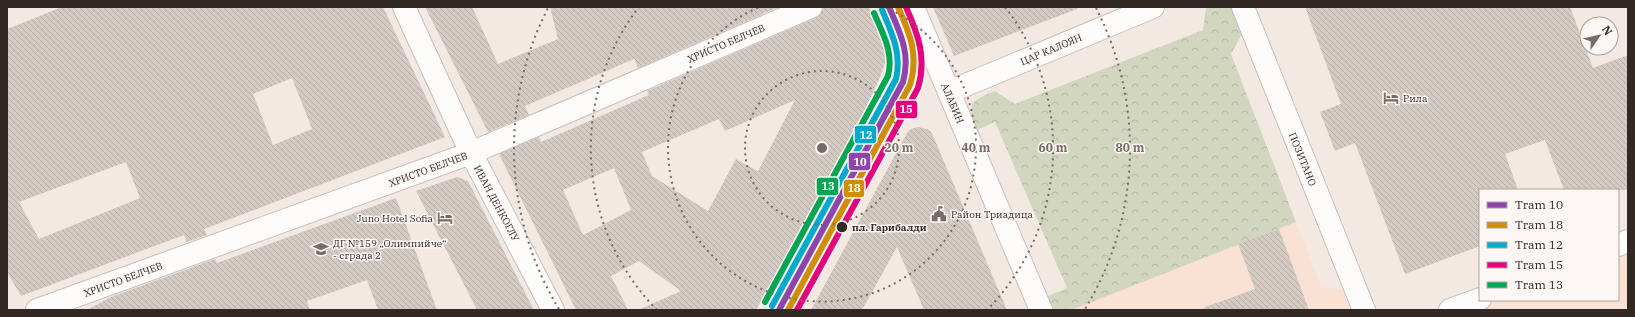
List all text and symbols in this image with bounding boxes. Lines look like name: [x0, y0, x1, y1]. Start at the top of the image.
north arrow: [1579, 16, 1619, 56]
street label: ХРИСТО БЕЛЧЕВ: [685, 21, 767, 66]
text: N: [1599, 23, 1616, 38]
street label: ЦАР КАЛОЯН: [1018, 31, 1084, 68]
street label: АЛАБИН: [938, 81, 967, 125]
hotel icon: Рила: [1382, 89, 1400, 107]
place label: Рила: [1403, 92, 1428, 105]
line badge: 15: [895, 100, 918, 119]
text: 15: [899, 102, 913, 116]
line badge: 12: [854, 125, 877, 144]
text: 12: [859, 128, 873, 142]
street label: ПОЗИТАНО: [1286, 130, 1319, 188]
text: 20 m: [885, 140, 914, 155]
text: 40 m: [962, 140, 991, 155]
text: 60 m: [1039, 140, 1068, 155]
text: 80 m: [1116, 140, 1145, 155]
centre of rings: [815, 141, 829, 155]
street label: ХРИСТО БЕЛЧЕВ: [387, 149, 470, 190]
line badge: 10: [848, 152, 871, 171]
text: 10: [853, 155, 867, 169]
street label: ИВАН ДЕНКОГЛУ: [471, 163, 522, 244]
line badge: 13: [816, 177, 839, 196]
text: 13: [821, 179, 835, 193]
line badge: 18: [843, 179, 865, 198]
text: 18: [847, 181, 861, 195]
legend: [1479, 189, 1619, 301]
text: Tram 10: [1515, 197, 1563, 212]
public building icon: Район Триадица: [930, 205, 948, 223]
place label: Район Триадица: [951, 208, 1034, 221]
hotel icon: Juno Hotel Sofia: [436, 209, 454, 227]
place label: Juno Hotel Sofia: [357, 212, 434, 225]
text: Tram 18: [1515, 217, 1563, 232]
marker: пл. Гарибалди: [835, 220, 849, 234]
place label: пл. Гарибалди: [852, 221, 927, 234]
place label: ДГ №159 „Олимпийче“ - сграда 2: [333, 237, 447, 262]
text: Tram 12: [1515, 237, 1563, 252]
school or university icon: ДГ №159 „Олимпийче“ - сграда 2: [312, 240, 330, 258]
text: Tram 15: [1515, 257, 1563, 272]
street label: ХРИСТО БЕЛЧЕВ: [82, 259, 165, 300]
text: Tram 13: [1515, 277, 1563, 292]

